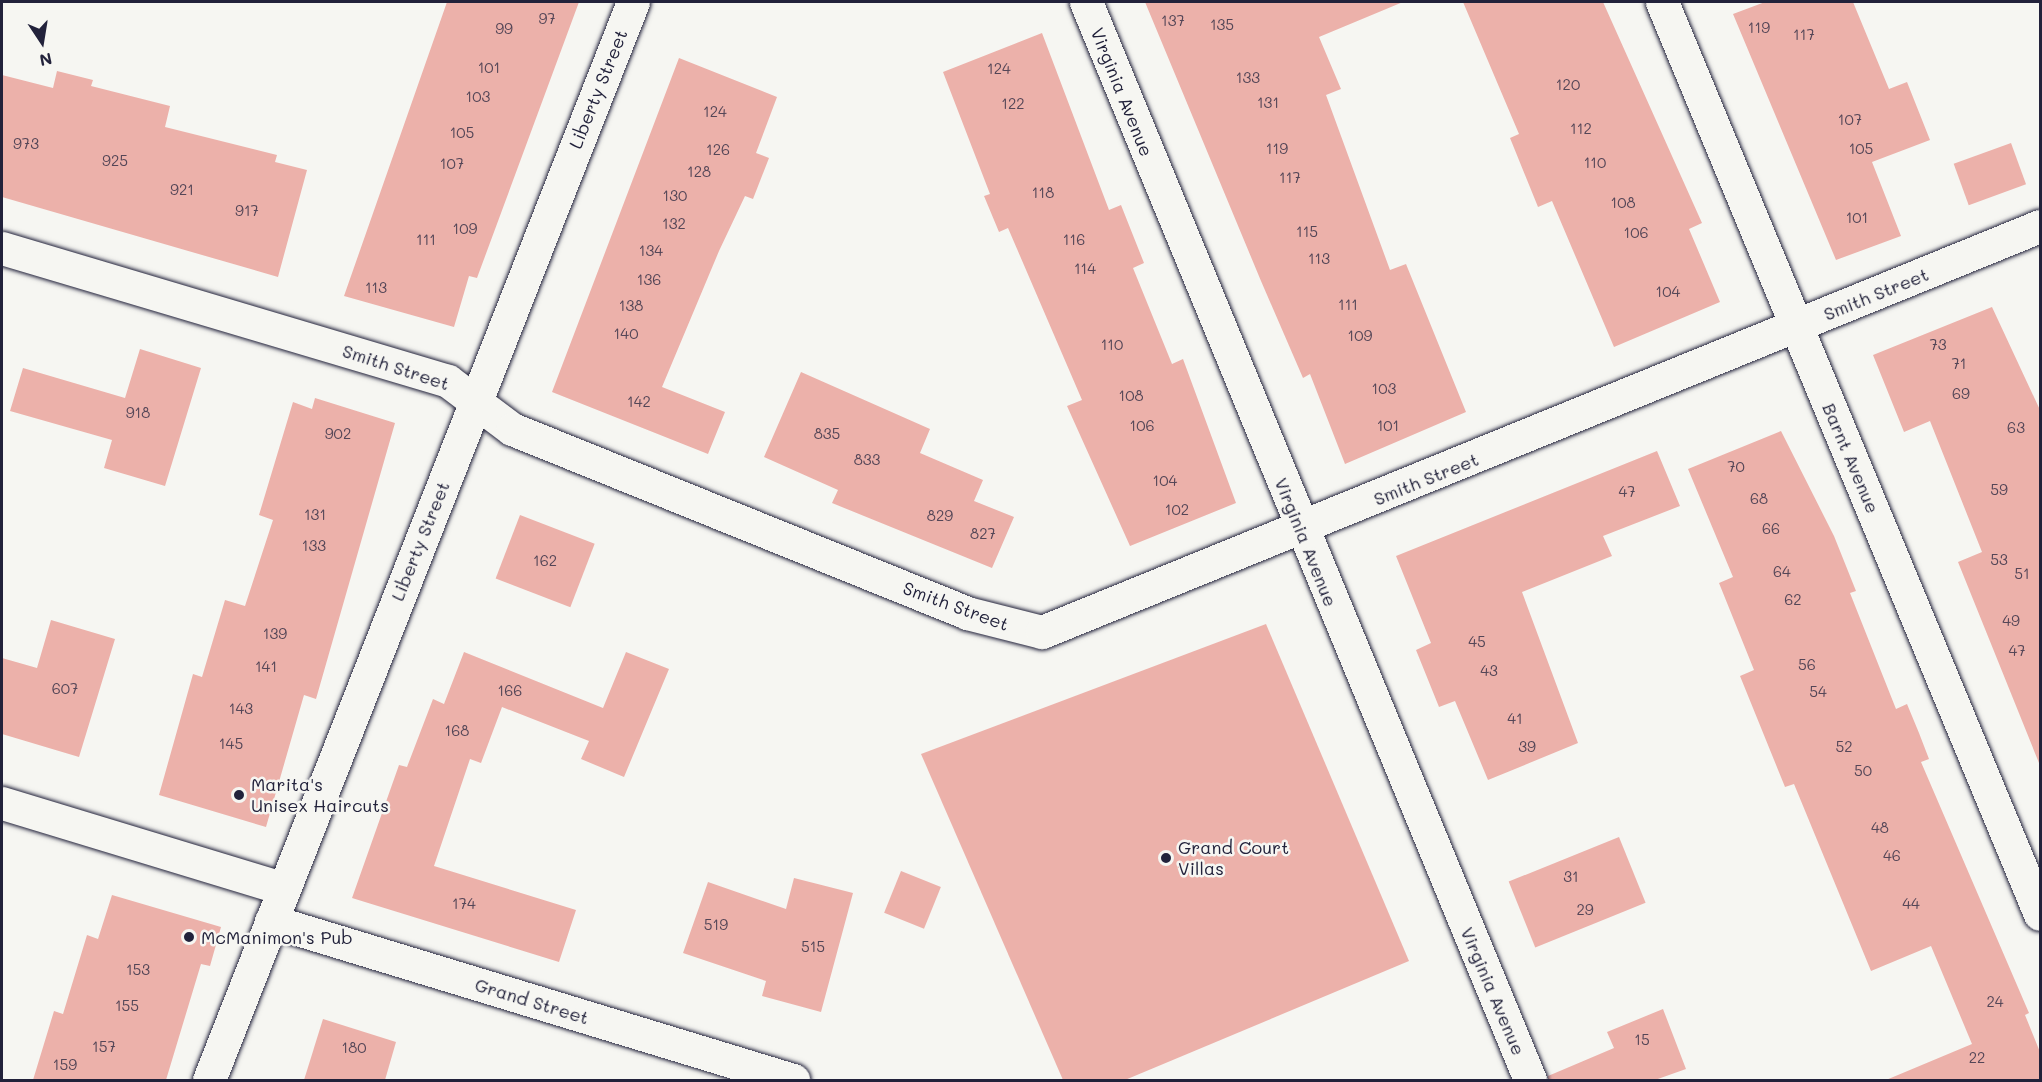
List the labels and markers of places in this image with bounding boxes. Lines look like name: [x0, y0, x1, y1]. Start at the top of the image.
place label: Marita's Unisex Haircuts: [251, 774, 389, 816]
marker: Marita's Unisex Haircuts: [232, 788, 246, 802]
place label: Grand Court Villas: [1178, 837, 1289, 880]
marker: Grand Court Villas: [1159, 851, 1173, 865]
place label: McManimon's Pub: [201, 926, 353, 948]
marker: McManimon's Pub: [182, 930, 196, 944]

